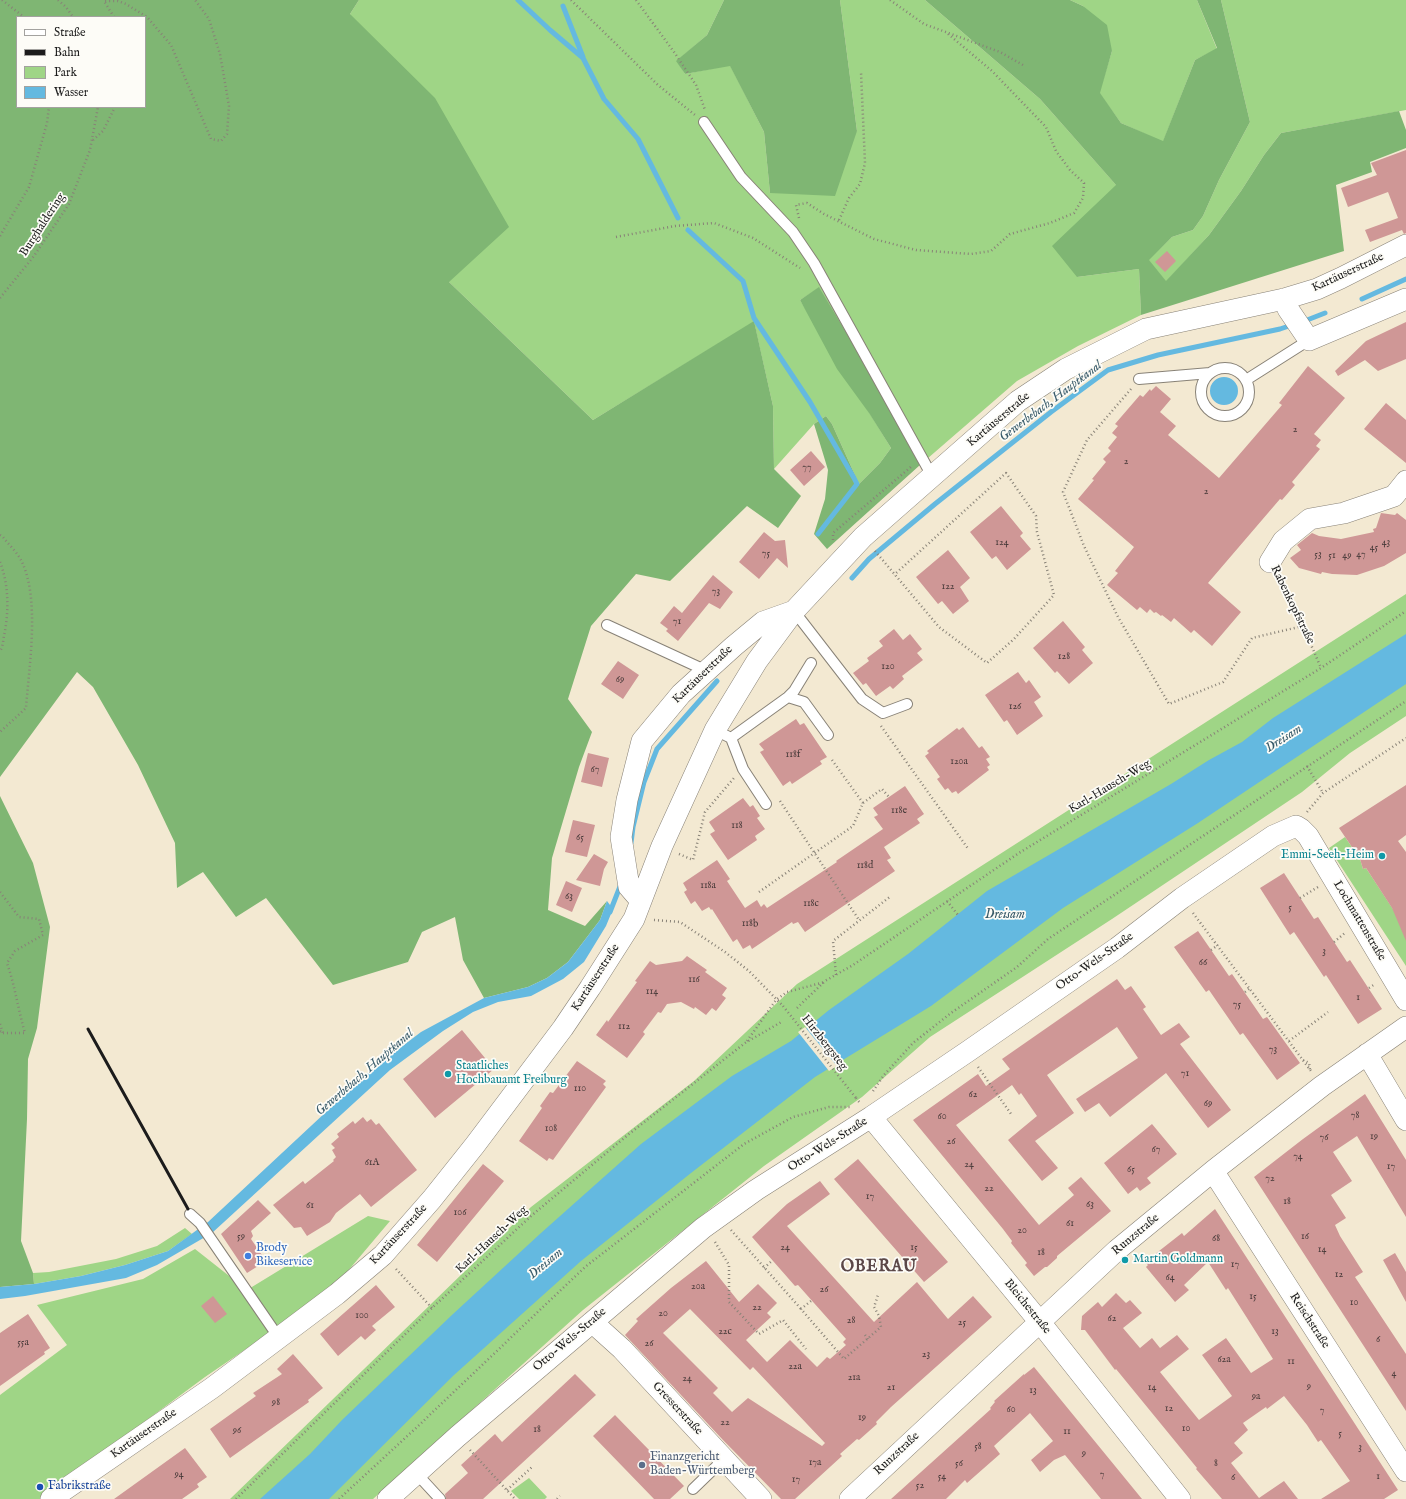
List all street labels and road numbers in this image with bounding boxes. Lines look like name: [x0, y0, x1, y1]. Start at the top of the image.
street label: Burghaldering: [17, 191, 69, 259]
street label: Kartäuserstraße: [1310, 250, 1386, 296]
street label: Kartäuserstraße: [965, 390, 1033, 450]
street label: Rabenkopfstraße: [1267, 563, 1317, 647]
street label: Kartäuserstraße: [670, 643, 736, 707]
street label: Karl-Hausch-Weg: [1066, 757, 1154, 817]
street label: Lochmattenstraße: [1329, 878, 1389, 964]
street label: Otto-Wels-Straße: [1054, 930, 1136, 994]
street label: Kartäuserstraße: [569, 942, 623, 1014]
street label: Hirzbergsteg: [798, 1012, 850, 1074]
street label: Otto-Wels-Straße: [786, 1115, 870, 1175]
street label: Kartäuserstraße: [367, 1202, 431, 1268]
street label: Karl-Hausch-Weg: [453, 1203, 531, 1277]
street label: Runzstraße: [1110, 1211, 1162, 1259]
street label: Bleichestraße: [1000, 1277, 1054, 1337]
street label: Reischstraße: [1286, 1291, 1332, 1351]
street label: Otto-Wels-Straße: [530, 1305, 610, 1375]
street label: Gresserstraße: [649, 1379, 705, 1439]
street label: Kartäuserstraße: [108, 1406, 180, 1462]
street label: Runzstraße: [871, 1429, 923, 1479]

